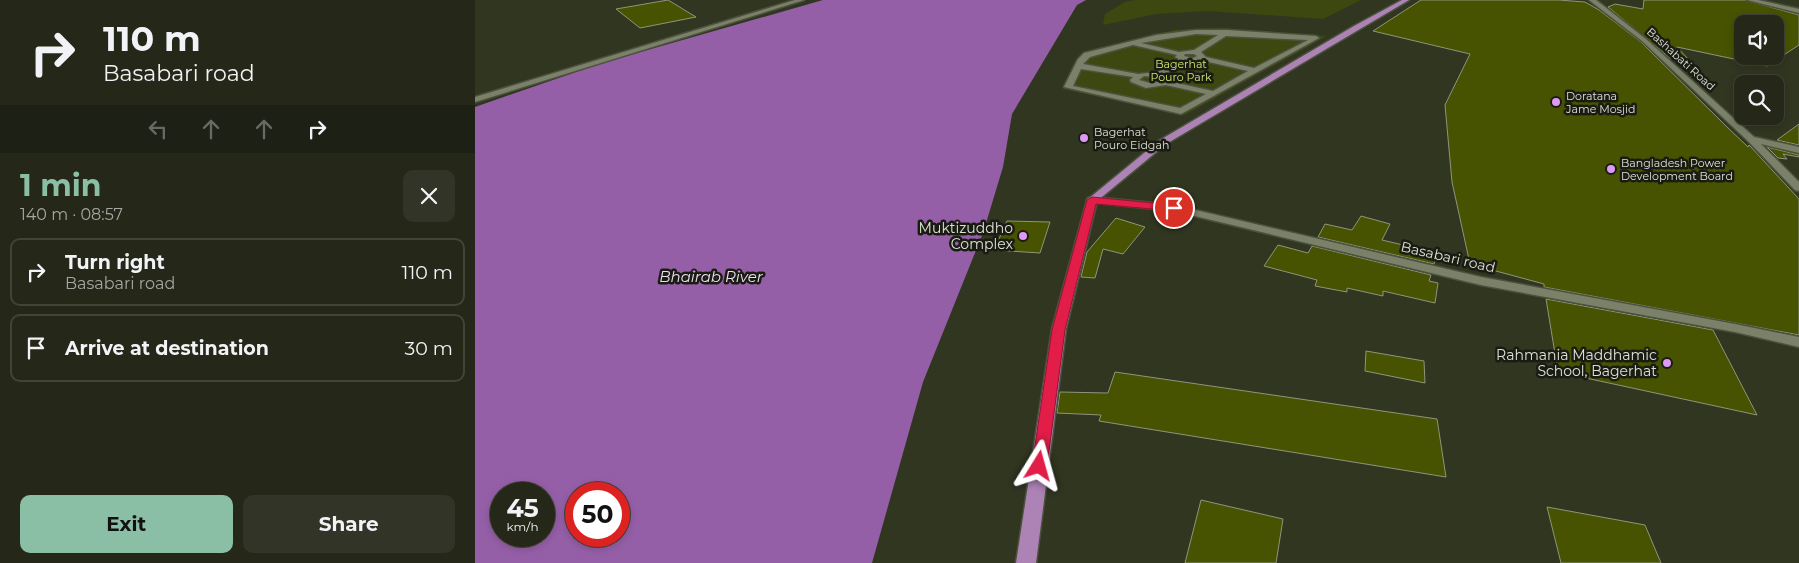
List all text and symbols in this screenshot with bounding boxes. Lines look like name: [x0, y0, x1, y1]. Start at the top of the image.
map controls: [1734, 15, 1784, 125]
button: sound: [1734, 15, 1784, 65]
text: 110 m: [103, 17, 201, 60]
icon: right: [20, 20, 85, 85]
street label: Bashabati Road: [1644, 25, 1718, 93]
park label: Bagerhat Pouro Park: [1150, 57, 1212, 84]
text: Basabari road: [103, 60, 255, 87]
button: search: [1734, 75, 1784, 125]
place label: Doratana Jame Mosjid: [1565, 89, 1635, 116]
marker: Doratana Jame Mosjid: [1550, 96, 1562, 108]
icon: left: [144, 115, 172, 143]
icon: ahead: [197, 115, 225, 143]
icon: ahead: [250, 115, 278, 143]
icon: right: [303, 115, 331, 143]
place label: Bagerhat Pouro Eidgah: [1094, 125, 1169, 152]
marker: Bagerhat Pouro Eidgah: [1078, 132, 1090, 144]
place label: Bangladesh Power Development Board: [1621, 156, 1733, 183]
marker: Bangladesh Power Development Board: [1605, 163, 1617, 175]
text: 1 min: [20, 167, 101, 204]
button: close: [403, 170, 455, 222]
pin: [1153, 187, 1195, 229]
icon: arrive: [1160, 194, 1188, 222]
text: 140 m · 08:57: [20, 205, 123, 224]
place label: Muktizuddho Complex: [919, 219, 1014, 253]
marker: Muktizuddho Complex: [1017, 230, 1029, 242]
street label: Basabari road: [1399, 237, 1497, 277]
text: Turn right: [65, 251, 165, 274]
icon: right: [22, 258, 50, 286]
text: 110 m: [402, 261, 453, 284]
water label: Bhairab River: [659, 267, 764, 286]
text: Basabari road: [65, 274, 175, 293]
icon: arrive: [22, 334, 50, 362]
text: Arrive at destination: [65, 337, 269, 360]
text: 30 m: [405, 337, 453, 360]
place label: Rahmania Maddhamic School, Bagerhat: [1496, 346, 1657, 380]
marker: Rahmania Maddhamic School, Bagerhat: [1661, 357, 1673, 369]
position arrow: [1012, 439, 1064, 491]
speed limit sign: 50: [565, 482, 630, 547]
text: 45: [506, 493, 539, 523]
button: Exit: [20, 495, 233, 553]
button: Share: [243, 495, 455, 553]
text: km/h: [506, 519, 539, 534]

